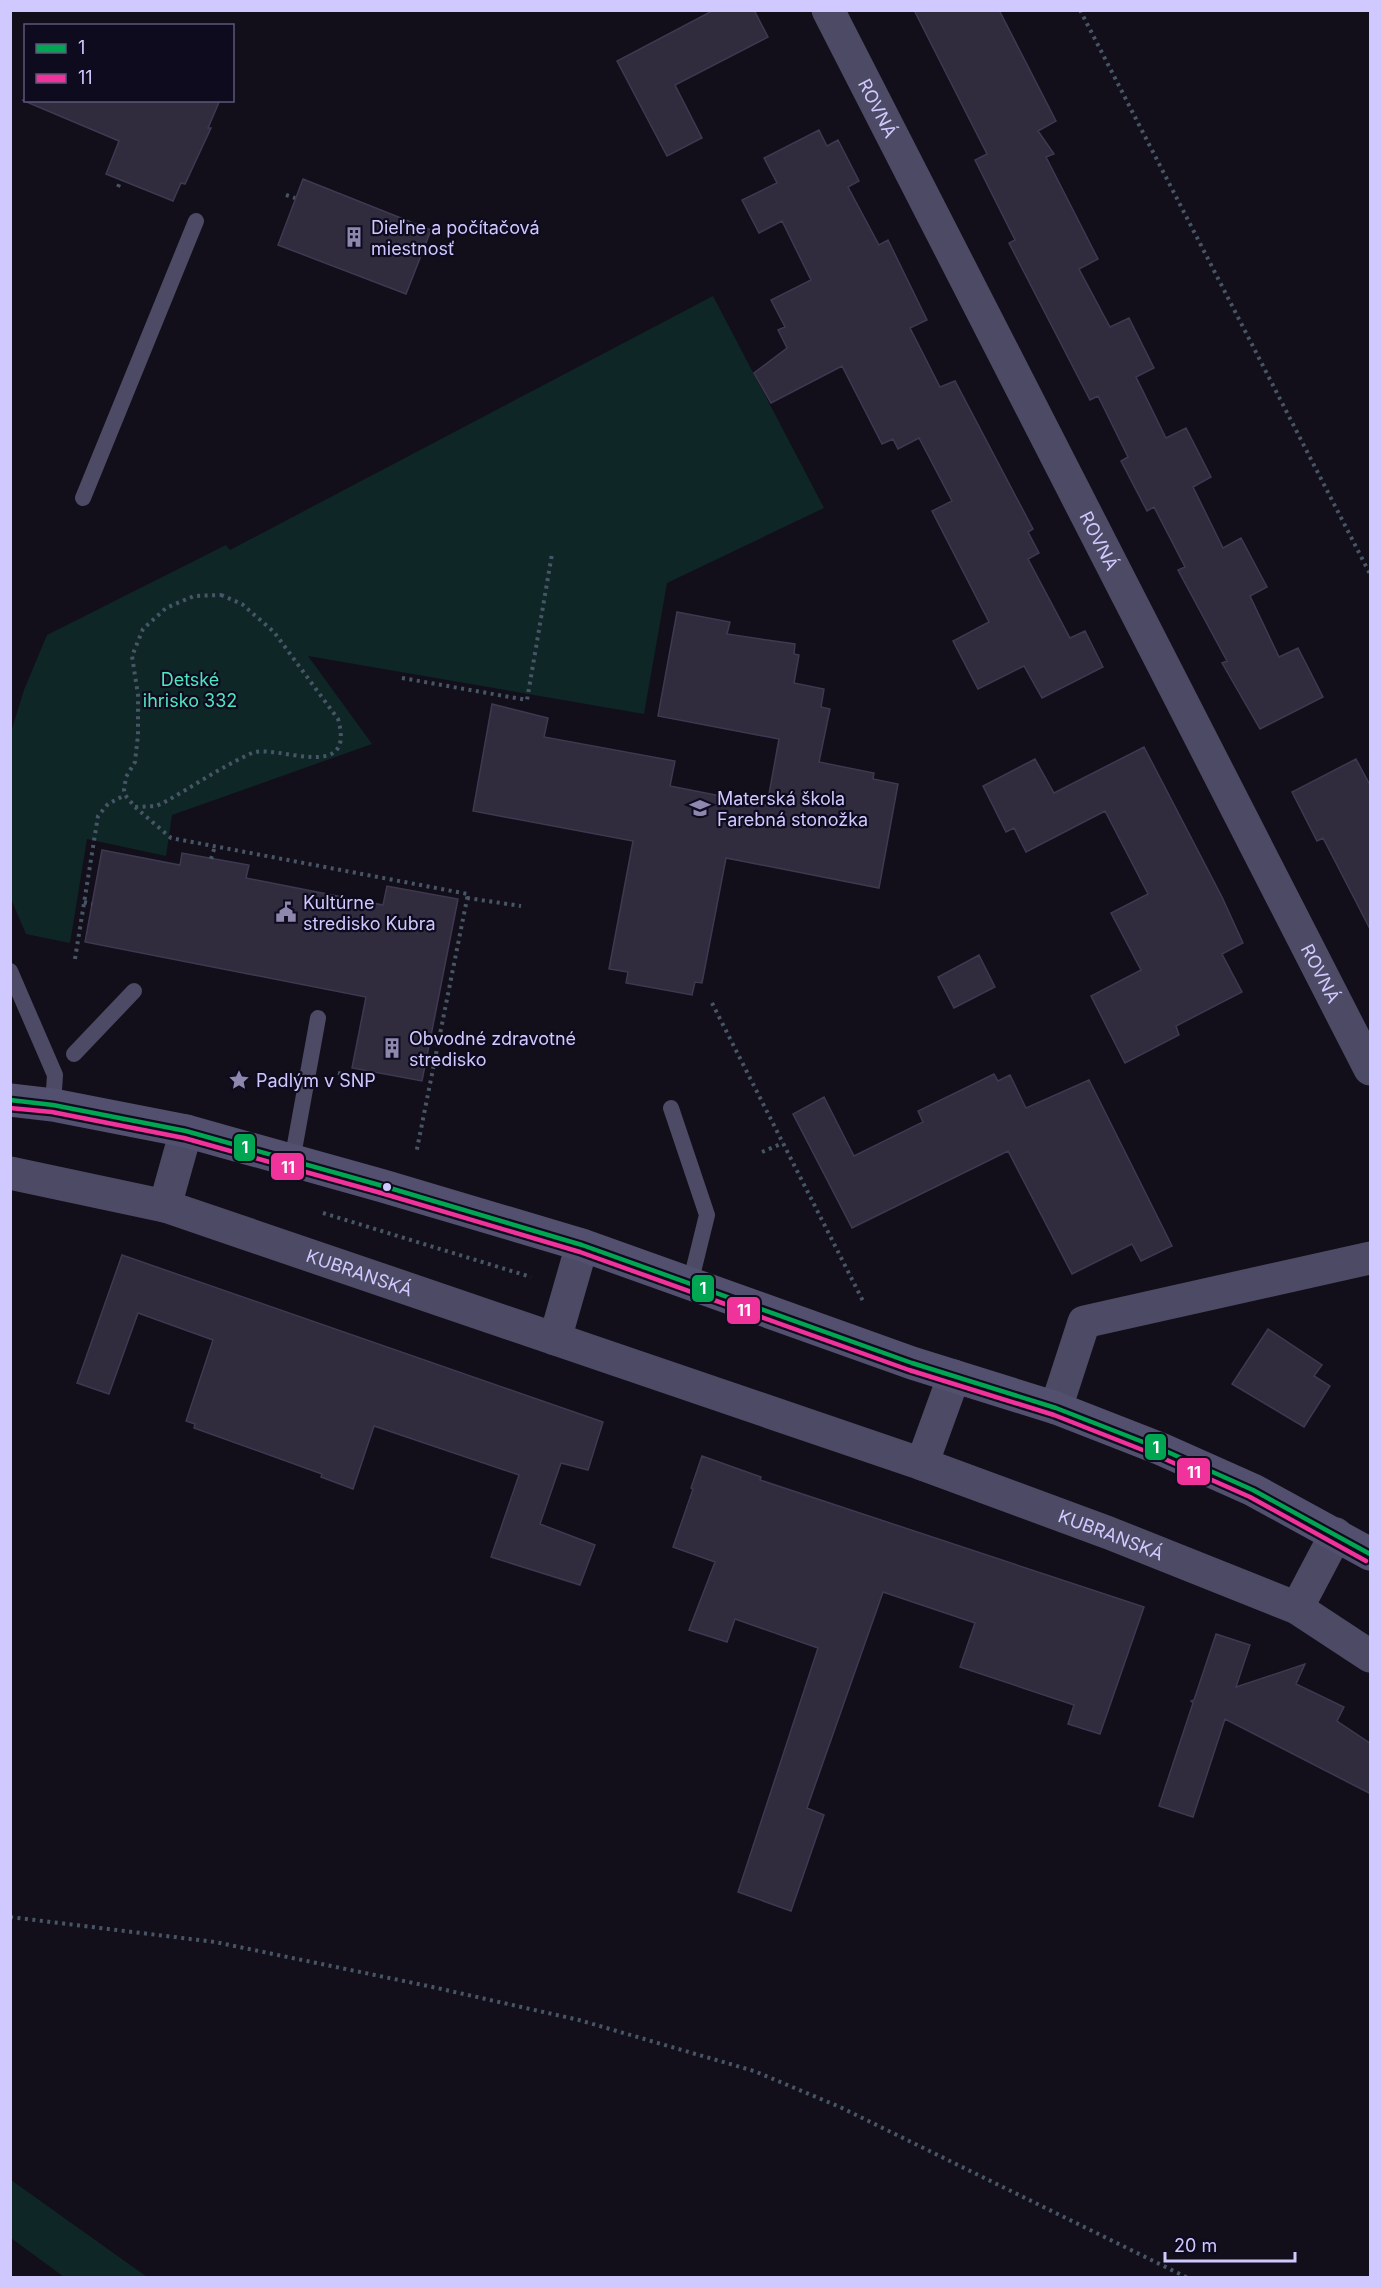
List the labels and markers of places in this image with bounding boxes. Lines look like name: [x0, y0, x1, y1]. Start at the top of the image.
place label: Dieľne a počítačová miestnosť: [371, 217, 540, 259]
building icon: Dieľne a počítačová miestnosť: [342, 225, 366, 249]
place label: Materská škola Farebná stonožka: [717, 788, 868, 830]
school or university icon: Materská škola Farebná stonožka: [688, 796, 712, 820]
place label: Kultúrne stredisko Kubra: [303, 892, 436, 934]
public building icon: Kultúrne stredisko Kubra: [274, 900, 298, 924]
place label: Obvodné zdravotné stredisko: [409, 1028, 576, 1070]
building icon: Obvodné zdravotné stredisko: [380, 1036, 404, 1060]
place icon: Padlým v SNP: [227, 1068, 251, 1092]
place label: Padlým v SNP: [256, 1070, 376, 1091]
unlabelled marker: [381, 1181, 393, 1193]

